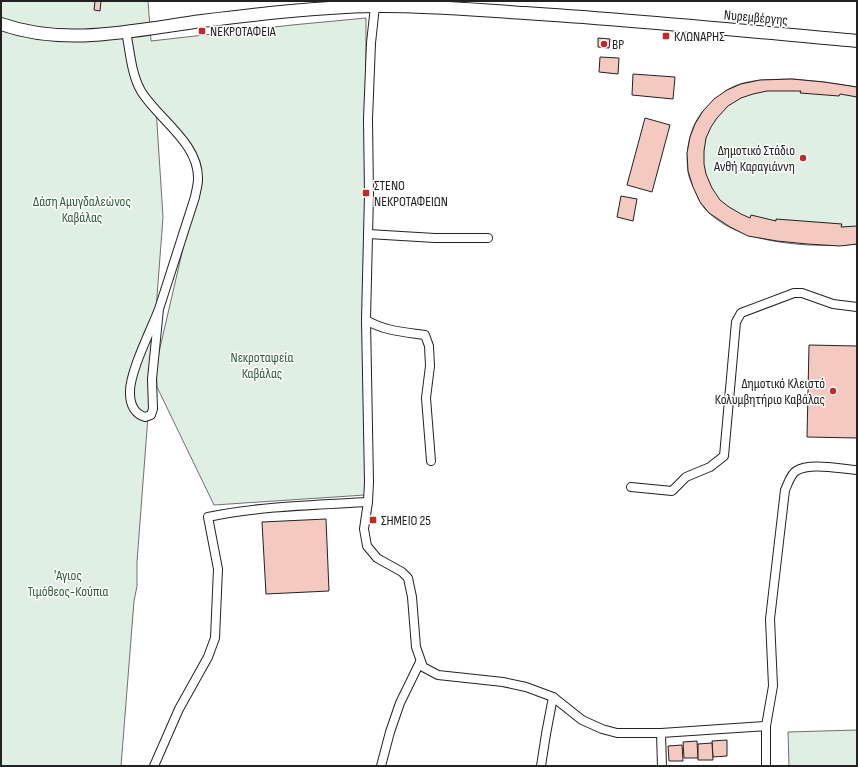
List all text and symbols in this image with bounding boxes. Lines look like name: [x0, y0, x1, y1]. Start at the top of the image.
street label: Νυρεμβέργης: [723, 6, 789, 29]
place label: ΝΕΚΡΟΤΑΦΕΙΑ: [210, 23, 277, 40]
marker: ΝΕΚΡΟΤΑΦΕΙΑ: [197, 26, 207, 36]
place label: ΚΛΩΝΑΡΗΣ: [674, 28, 725, 45]
marker: ΚΛΩΝΑΡΗΣ: [661, 31, 671, 41]
place label: BP: [612, 36, 624, 53]
marker: BP: [599, 39, 609, 49]
place label: Δημοτικό Στάδιο Ανθή Καραγιάννη: [713, 142, 795, 175]
marker: Δημοτικό Στάδιο Ανθή Καραγιάννη: [798, 153, 808, 163]
place label: ΣΤΕΝΟ ΝΕΚΡΟΤΑΦΕΙΩΝ: [374, 177, 448, 210]
marker: ΣΤΕΝΟ ΝΕΚΡΟΤΑΦΕΙΩΝ: [361, 188, 371, 198]
park label: Δάση Αμυγδαλεώνος Καβάλας: [33, 193, 131, 226]
park label: Νεκροταφεία Καβάλας: [231, 349, 294, 382]
place label: Δημοτικό Κλειστό Κολυμβητήριο Καβάλας: [715, 375, 825, 408]
marker: Δημοτικό Κλειστό Κολυμβητήριο Καβάλας: [828, 386, 838, 396]
place label: ΣΗΜΕΙΟ 25: [381, 512, 431, 529]
marker: ΣΗΜΕΙΟ 25: [368, 515, 378, 525]
park label: 'Αγιος Τιμόθεος-Κούπια: [28, 567, 109, 600]

